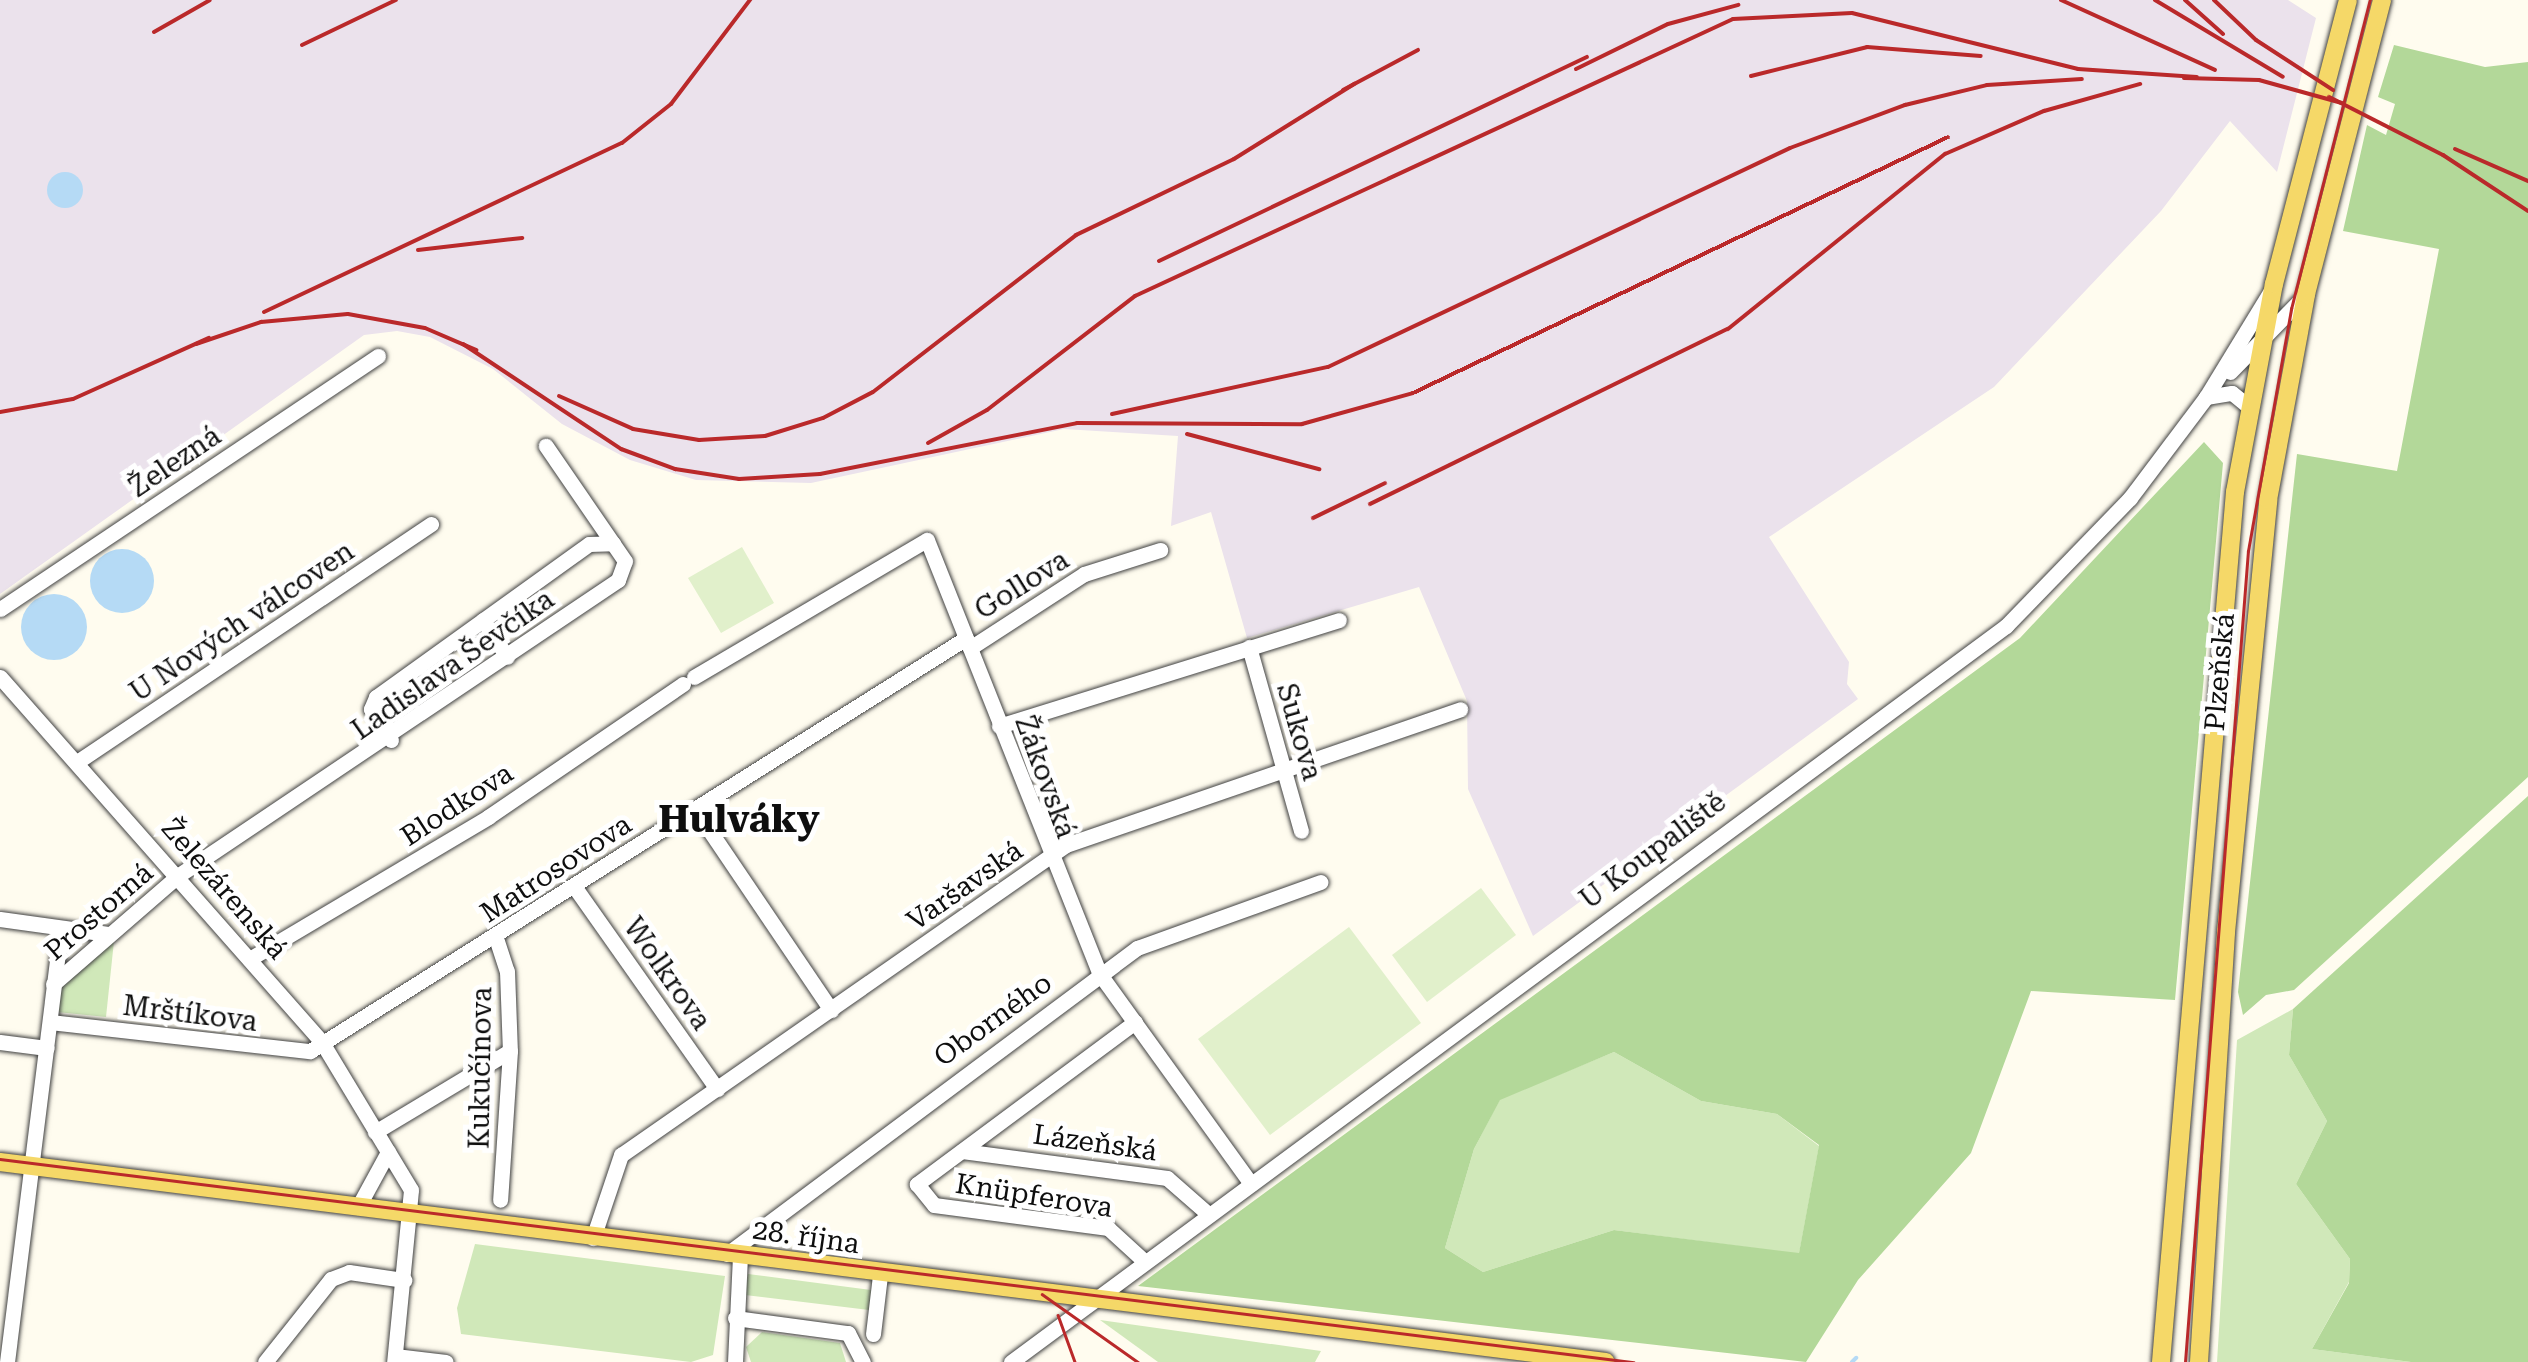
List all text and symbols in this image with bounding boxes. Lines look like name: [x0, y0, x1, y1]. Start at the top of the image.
street label: Železná: [123, 419, 227, 505]
street label: U Nových válcoven: [124, 535, 360, 709]
street label: Gollova: [969, 543, 1075, 627]
street label: Ladislava Ševčíka: [345, 583, 561, 747]
street label: Plzeňská: [2198, 612, 2242, 732]
street label: Sukova: [1269, 680, 1329, 784]
street label: Žákovská: [1007, 711, 1083, 843]
street label: Blodkova: [395, 756, 519, 854]
street label: U Koupaliště: [1573, 785, 1733, 917]
district label: Hulváky: [658, 797, 820, 843]
street label: Matrosovova: [474, 808, 638, 930]
street label: Železárenská: [154, 812, 294, 966]
street label: Varšavská: [901, 834, 1029, 938]
street label: Prostorná: [38, 856, 160, 968]
street label: Wolkrova: [616, 911, 718, 1037]
street label: Oborného: [928, 966, 1058, 1074]
street label: Kukučínova: [463, 987, 499, 1149]
street label: Mrštíkova: [121, 989, 259, 1039]
street label: Lázeňská: [1031, 1118, 1159, 1168]
street label: Knüpferova: [953, 1167, 1115, 1225]
street label: 28. října: [750, 1213, 862, 1261]

